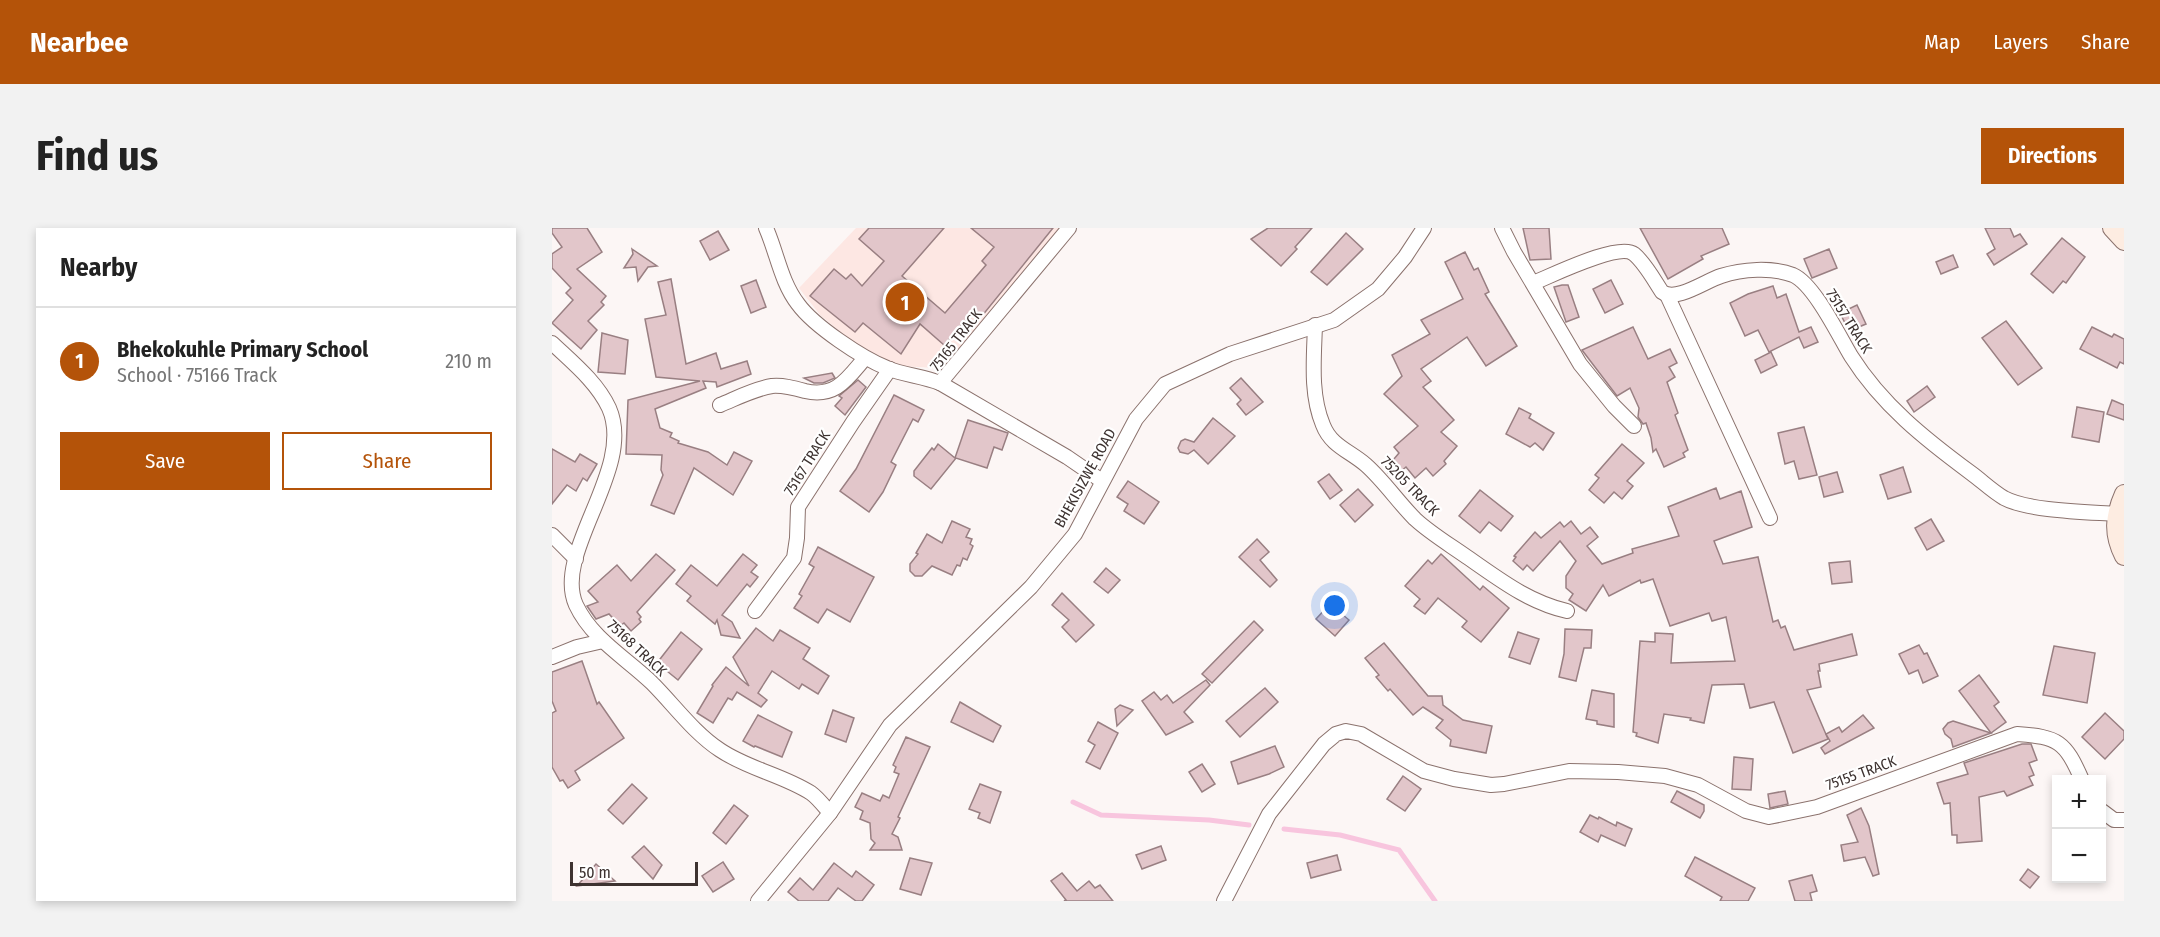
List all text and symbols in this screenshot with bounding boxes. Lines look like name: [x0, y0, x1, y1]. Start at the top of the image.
text: Nearbee: [30, 26, 129, 59]
text: Map: [1924, 29, 1960, 55]
text: Layers: [1993, 29, 2048, 55]
text: Share: [2081, 29, 2130, 55]
button: Directions: [1981, 128, 2124, 184]
text: Find us: [36, 131, 158, 181]
text: Nearby: [60, 252, 137, 283]
pin: 1: [886, 280, 924, 325]
street label: 75157 TRACK: [1822, 286, 1876, 357]
street label: 75165 TRACK: [926, 305, 986, 375]
text: Bhekokuhle Primary School: [117, 336, 368, 363]
text: 1: [75, 349, 84, 373]
text: 210 m: [445, 349, 492, 373]
text: School · 75166 Track: [117, 363, 277, 387]
street label: BHEKISIZWE ROAD: [1050, 425, 1120, 531]
street label: 75167 TRACK: [780, 427, 834, 499]
button: Save: [60, 432, 270, 490]
button: Share: [282, 432, 492, 490]
street label: 75205 TRACK: [1377, 452, 1443, 520]
your location: [1320, 591, 1349, 620]
street label: 75168 TRACK: [604, 616, 671, 680]
street label: 75155 TRACK: [1823, 752, 1899, 794]
map controls: [2052, 775, 2106, 883]
button: +: [2052, 775, 2106, 829]
button: −: [2052, 829, 2106, 883]
scale bar: [570, 859, 698, 886]
text: 50 m: [579, 863, 611, 882]

